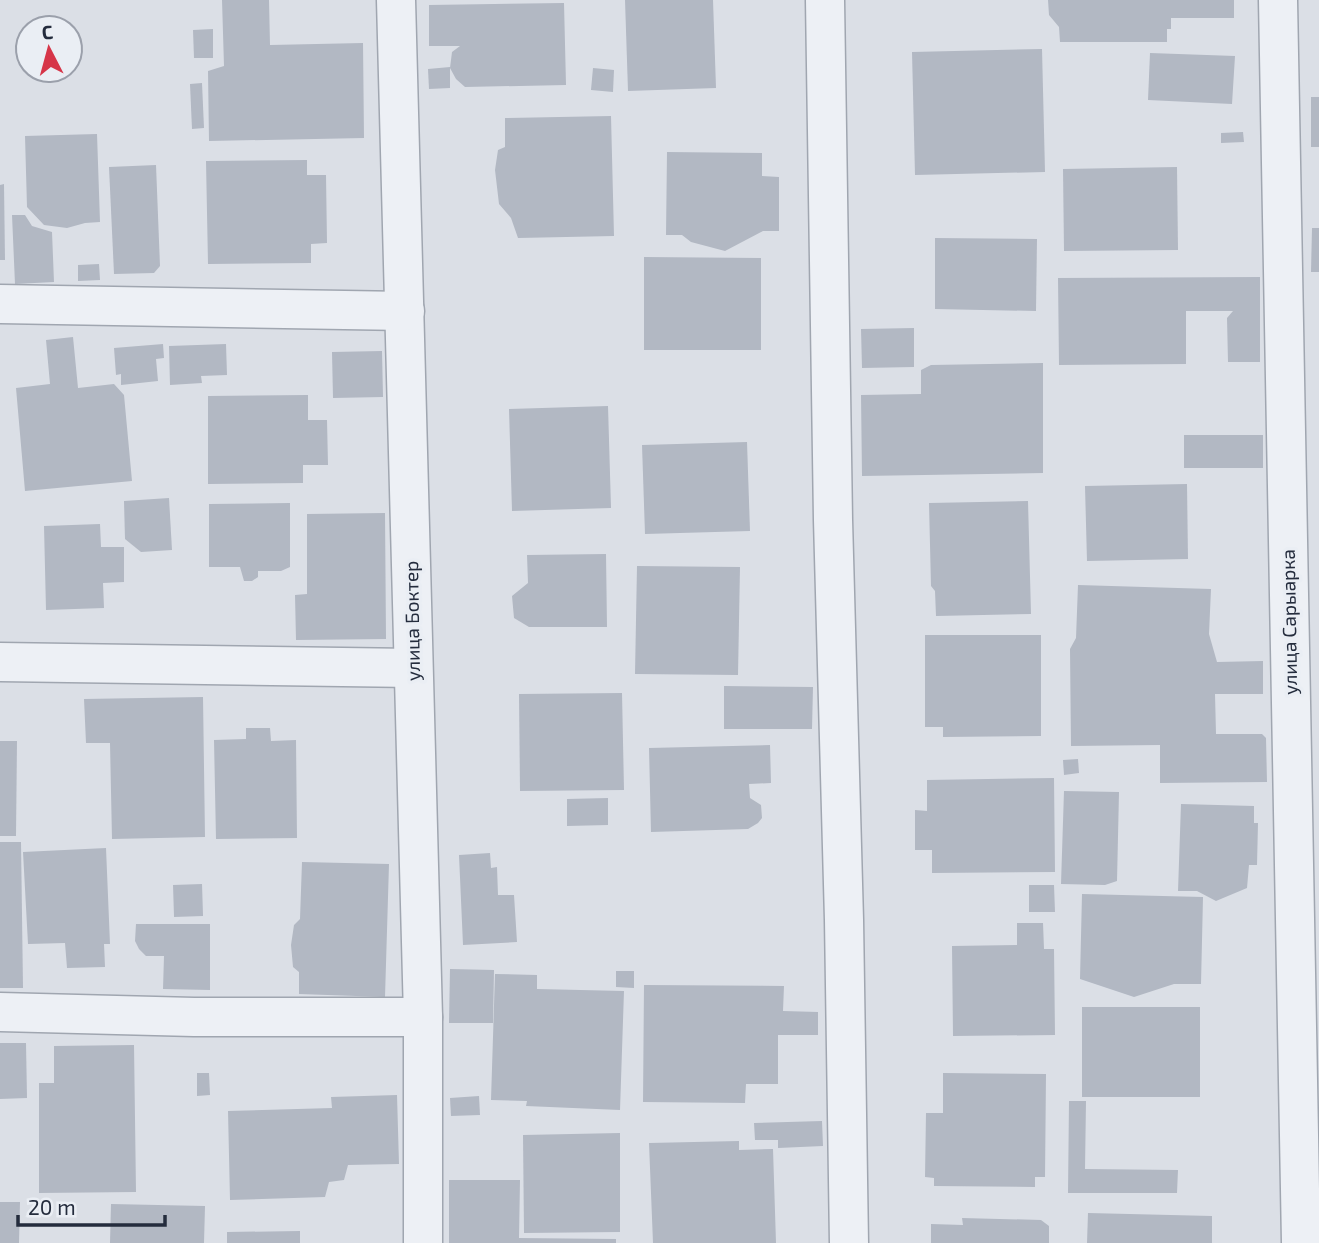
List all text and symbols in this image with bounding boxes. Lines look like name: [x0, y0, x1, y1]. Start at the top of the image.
north arrow: [14, 14, 84, 84]
text: С: [40, 20, 54, 44]
street label: улица Сарыарка: [1276, 549, 1302, 695]
street label: улица Боктер: [399, 561, 425, 681]
scale bar: [18, 1184, 164, 1228]
text: 20 m: [28, 1194, 76, 1219]

